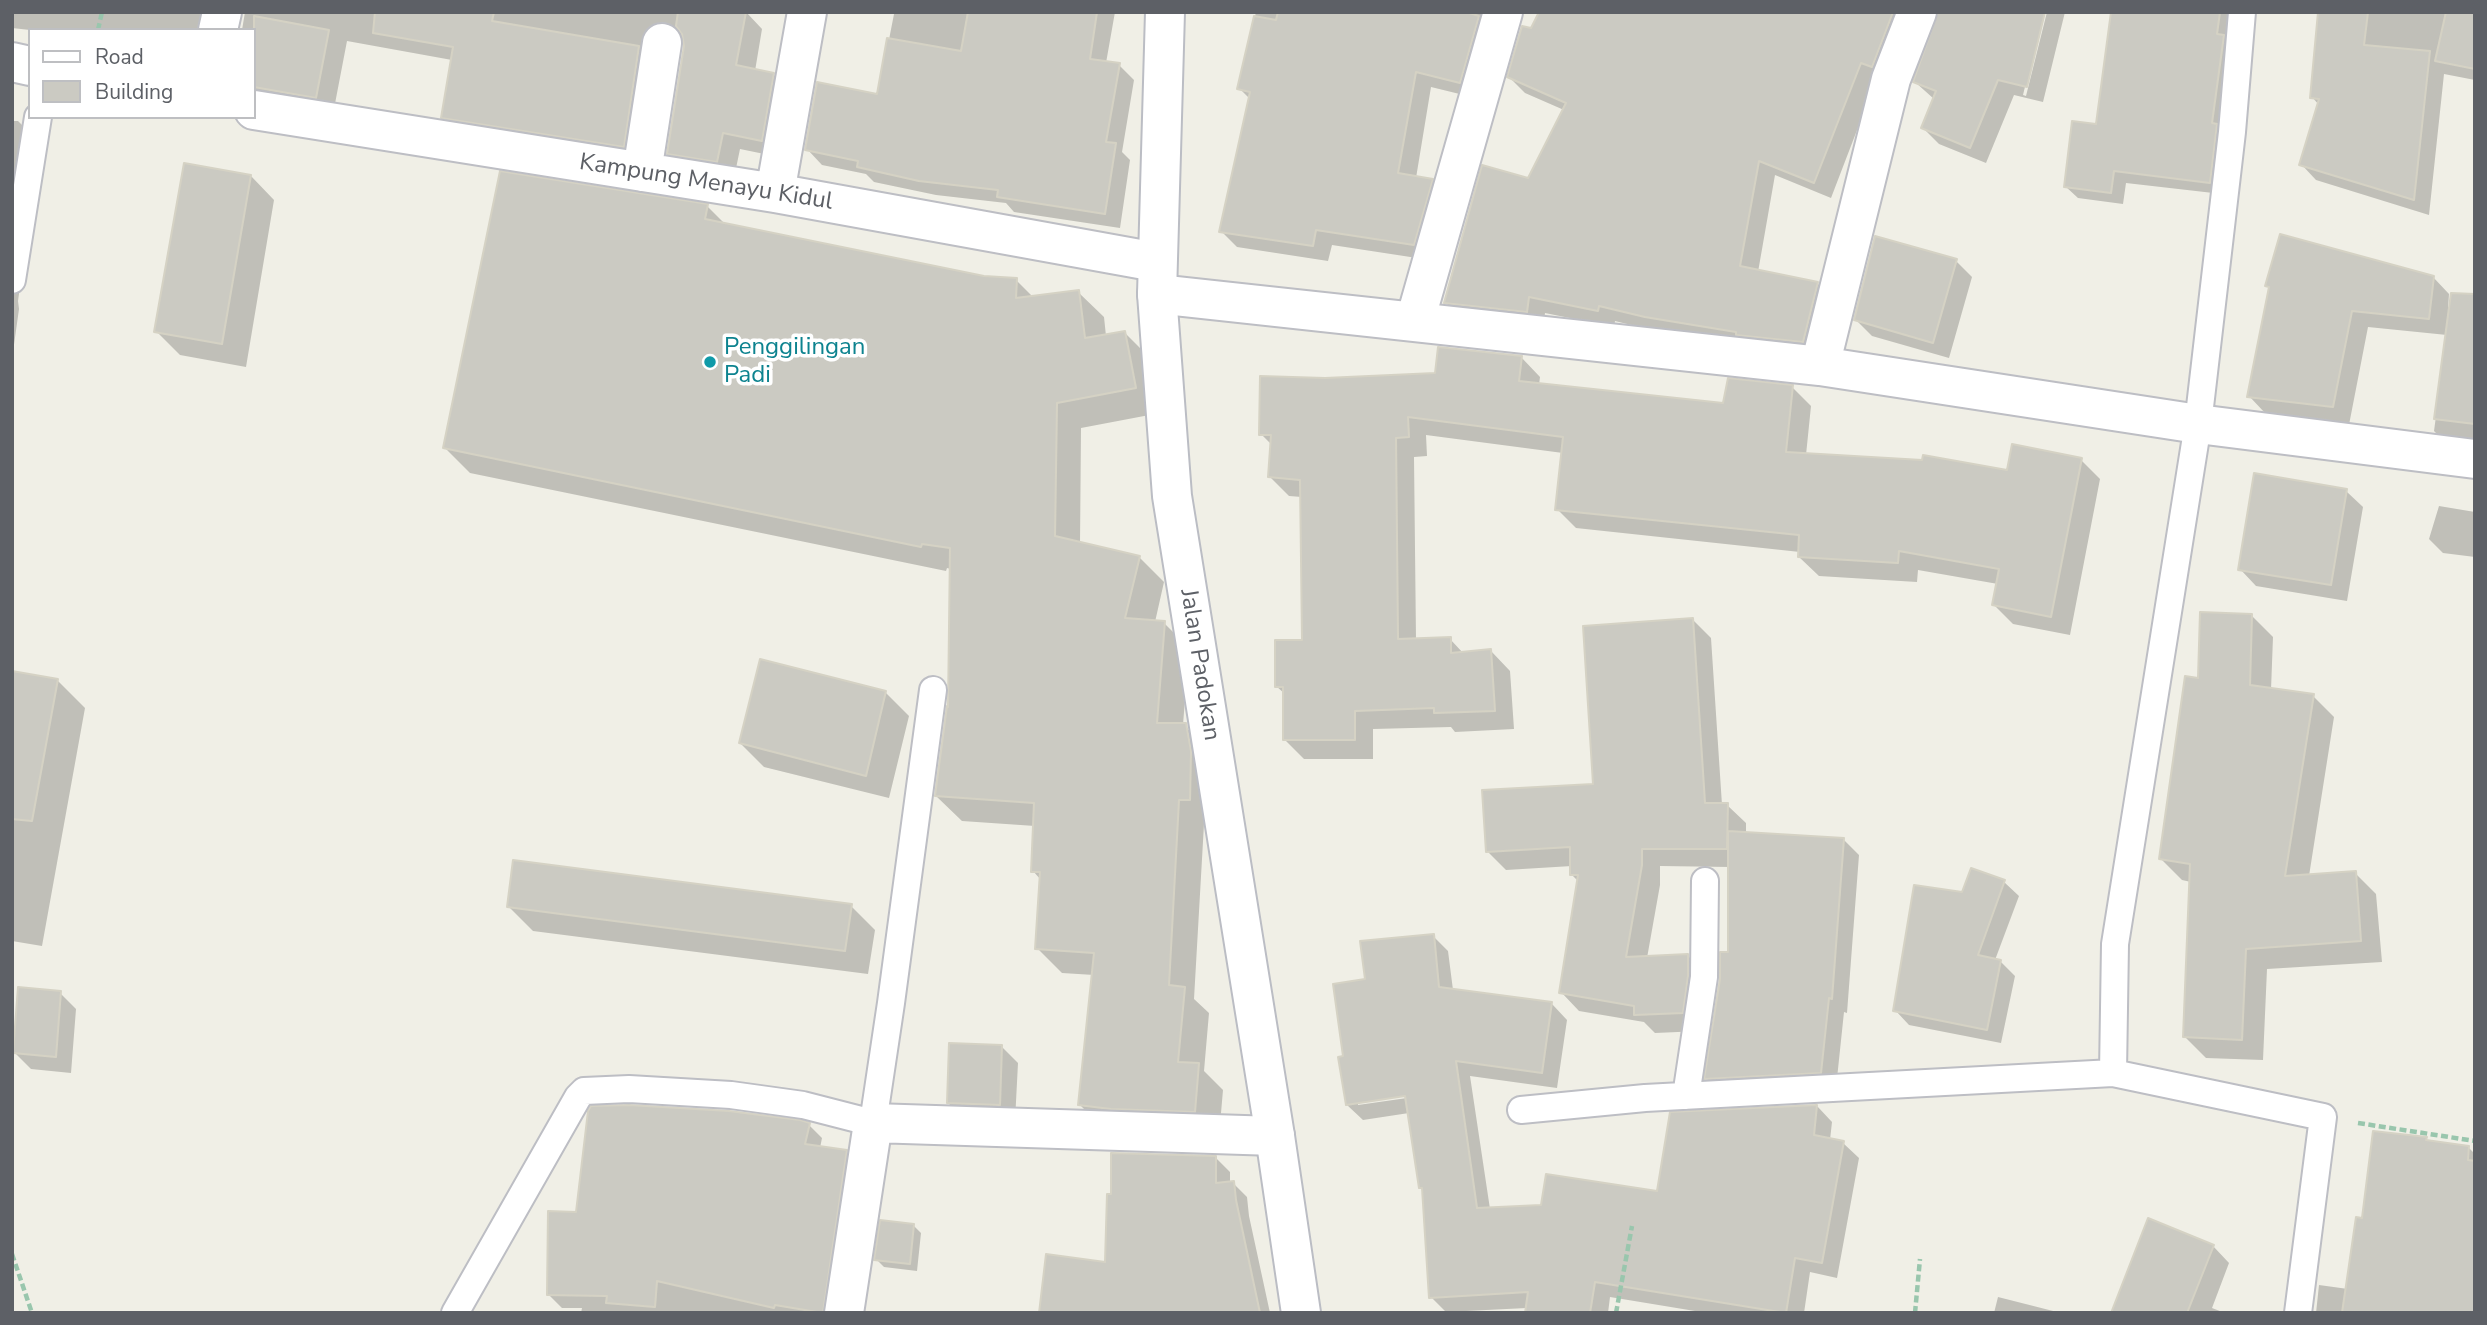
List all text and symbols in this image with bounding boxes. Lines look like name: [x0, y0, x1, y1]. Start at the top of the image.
legend: [28, 28, 256, 119]
text: Road: [95, 43, 144, 71]
text: Building: [95, 78, 173, 106]
street label: Kampung Menayu Kidul: [577, 149, 835, 217]
place label: Penggilingan Padi: [724, 334, 865, 390]
marker: Penggilingan Padi: [702, 354, 718, 370]
street label: Jalan Padokan: [1173, 587, 1225, 743]

